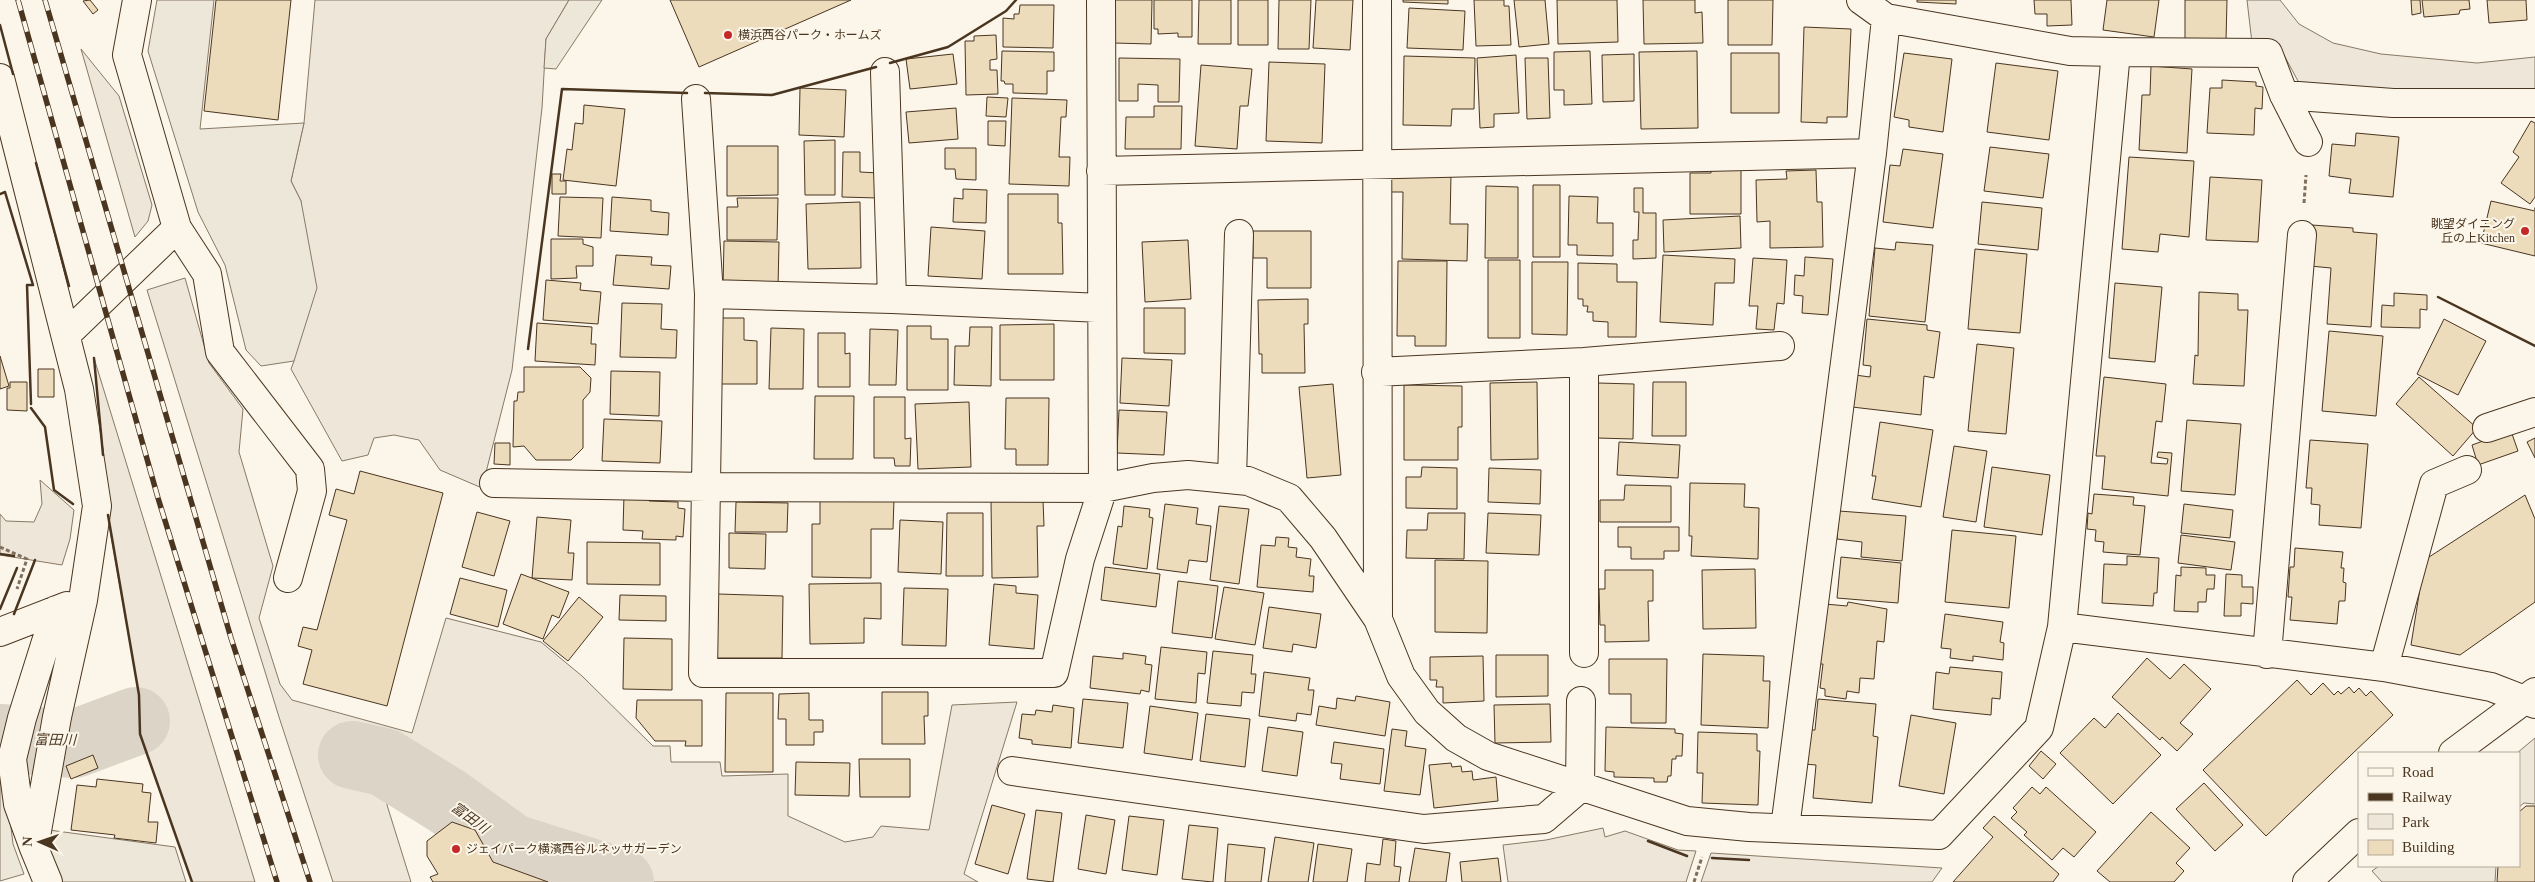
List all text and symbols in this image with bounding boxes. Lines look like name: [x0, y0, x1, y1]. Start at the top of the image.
place label: 横浜西谷パーク・ホームズ: [738, 28, 881, 42]
marker: 横浜西谷パーク・ホームズ: [722, 29, 734, 41]
place label: 眺望ダイニング 丘の上Kitchen: [2431, 217, 2515, 245]
marker: 眺望ダイニング 丘の上Kitchen: [2519, 225, 2531, 237]
water label: 富田川: [34, 732, 78, 748]
legend: [2358, 752, 2520, 867]
text: Road: [2402, 764, 2434, 780]
text: Railway: [2402, 789, 2452, 805]
water label: 富田川: [449, 800, 493, 838]
text: Park: [2402, 814, 2430, 830]
north arrow: [15, 817, 65, 867]
text: N: [20, 836, 35, 847]
text: Building: [2402, 839, 2455, 855]
place label: ジェイパーク横濱西谷ルネッサガーデン: [466, 842, 682, 856]
marker: ジェイパーク横濱西谷ルネッサガーデン: [450, 843, 462, 855]

